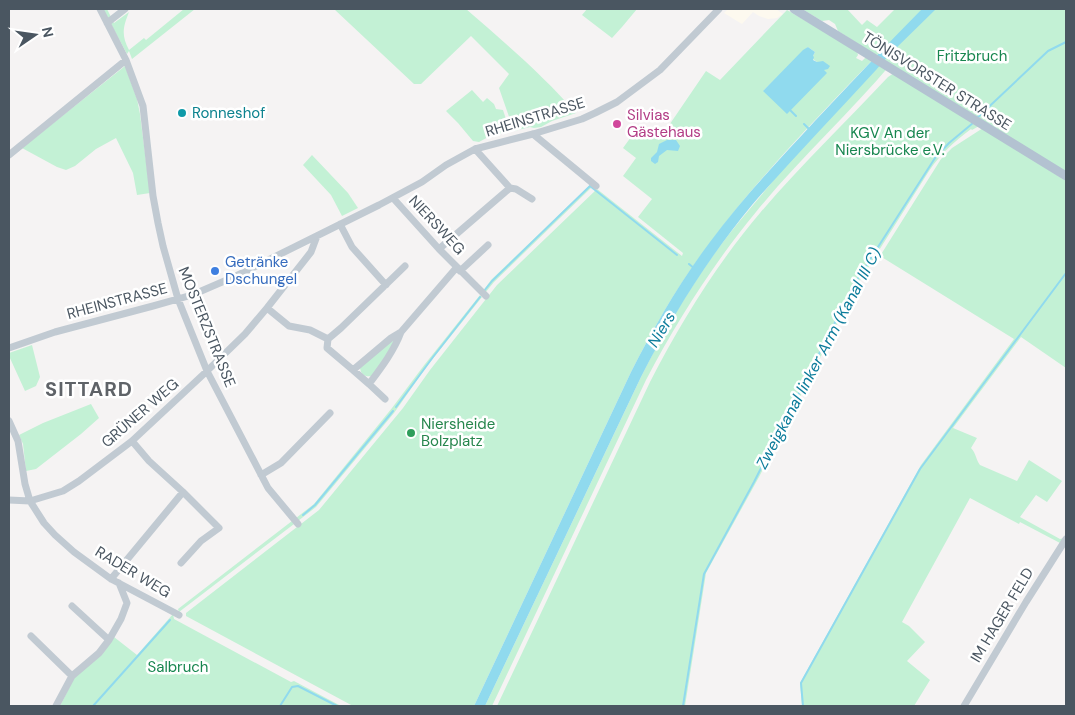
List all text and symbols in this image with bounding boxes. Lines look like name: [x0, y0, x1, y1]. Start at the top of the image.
north arrow: [10, 10, 60, 60]
text: N: [38, 25, 58, 39]
street label: TÖNISVORSTER STRASSE: [859, 27, 1015, 135]
park label: Fritzbruch: [937, 46, 1007, 66]
street label: RHEINSTRASSE: [483, 92, 587, 142]
place label: Ronneshof: [192, 103, 265, 123]
place label: Silvias Gästehaus: [627, 105, 701, 142]
marker: Ronneshof: [176, 107, 188, 119]
marker: Silvias Gästehaus: [611, 118, 623, 130]
park label: KGV An der Niersbrücke e.V.: [835, 123, 945, 160]
street label: NIERSWEG: [404, 191, 470, 259]
water label: Zweigkanal linker Arm (Kanal III C): [751, 244, 886, 472]
place label: Getränke Dschungel: [225, 252, 297, 289]
street label: MOSTERZSTRASSE: [174, 264, 240, 390]
marker: Getränke Dschungel: [209, 265, 221, 277]
street label: RHEINSTRASSE: [65, 278, 169, 324]
water label: Niers: [643, 308, 680, 351]
street label: GRÜNER WEG: [97, 374, 183, 452]
district label: SITTARD: [45, 376, 133, 402]
place label: Niersheide Bolzplatz: [421, 414, 495, 451]
marker: Niersheide Bolzplatz: [405, 427, 417, 439]
street label: RADER WEG: [91, 542, 175, 602]
street label: IM HAGER FELD: [966, 564, 1038, 666]
park label: Salbruch: [148, 657, 208, 677]

